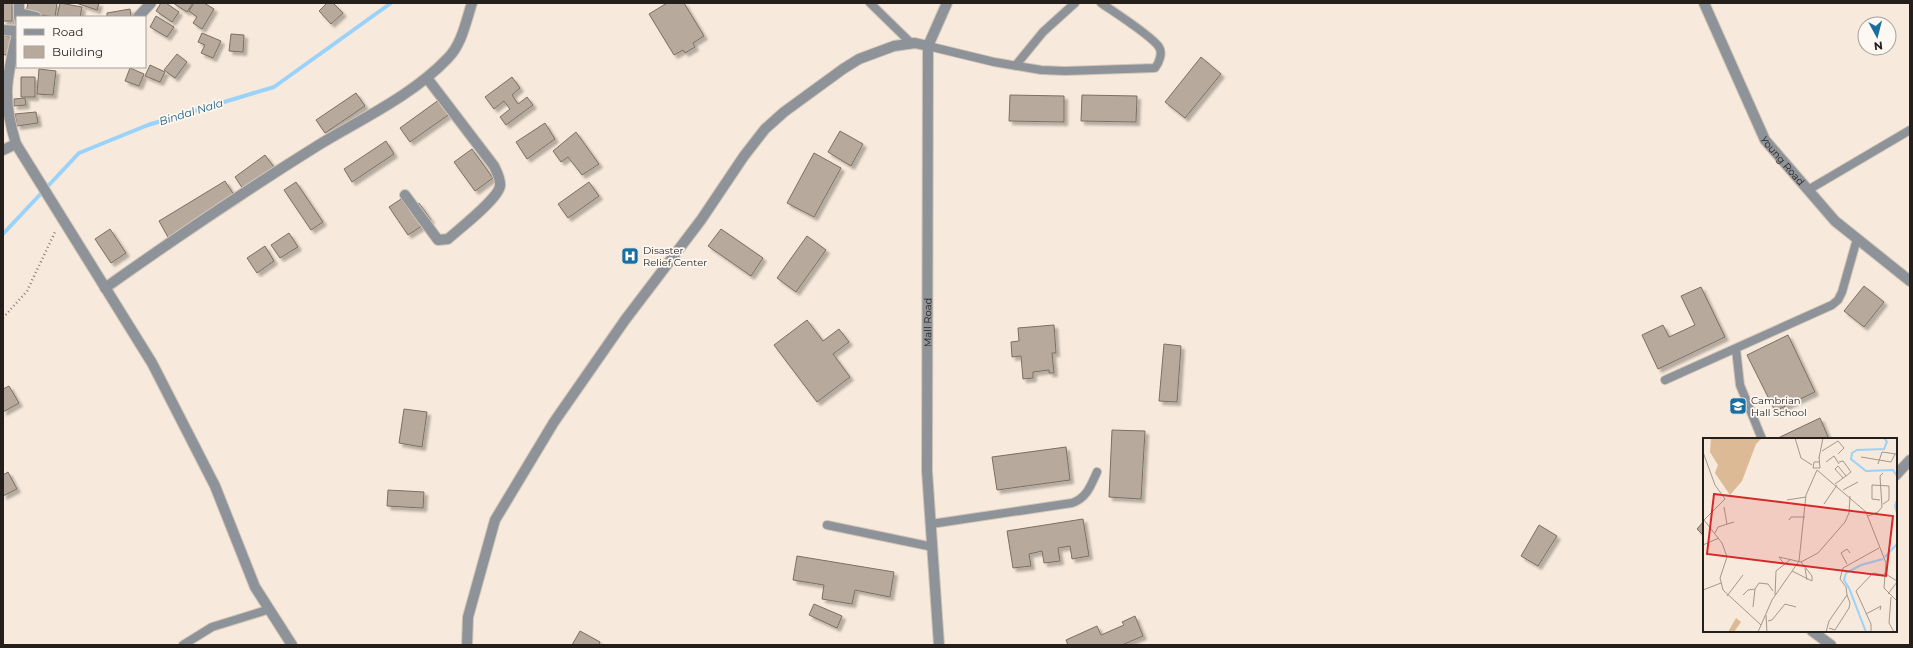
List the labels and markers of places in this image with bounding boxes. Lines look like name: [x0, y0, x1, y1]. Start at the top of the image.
place label: Disaster Relief Center: [643, 244, 707, 269]
hospital icon: Disaster Relief Center: [620, 246, 640, 266]
place label: Cambrian Hall School: [1751, 394, 1807, 419]
school or university icon: Cambrian Hall School: [1728, 396, 1748, 416]

